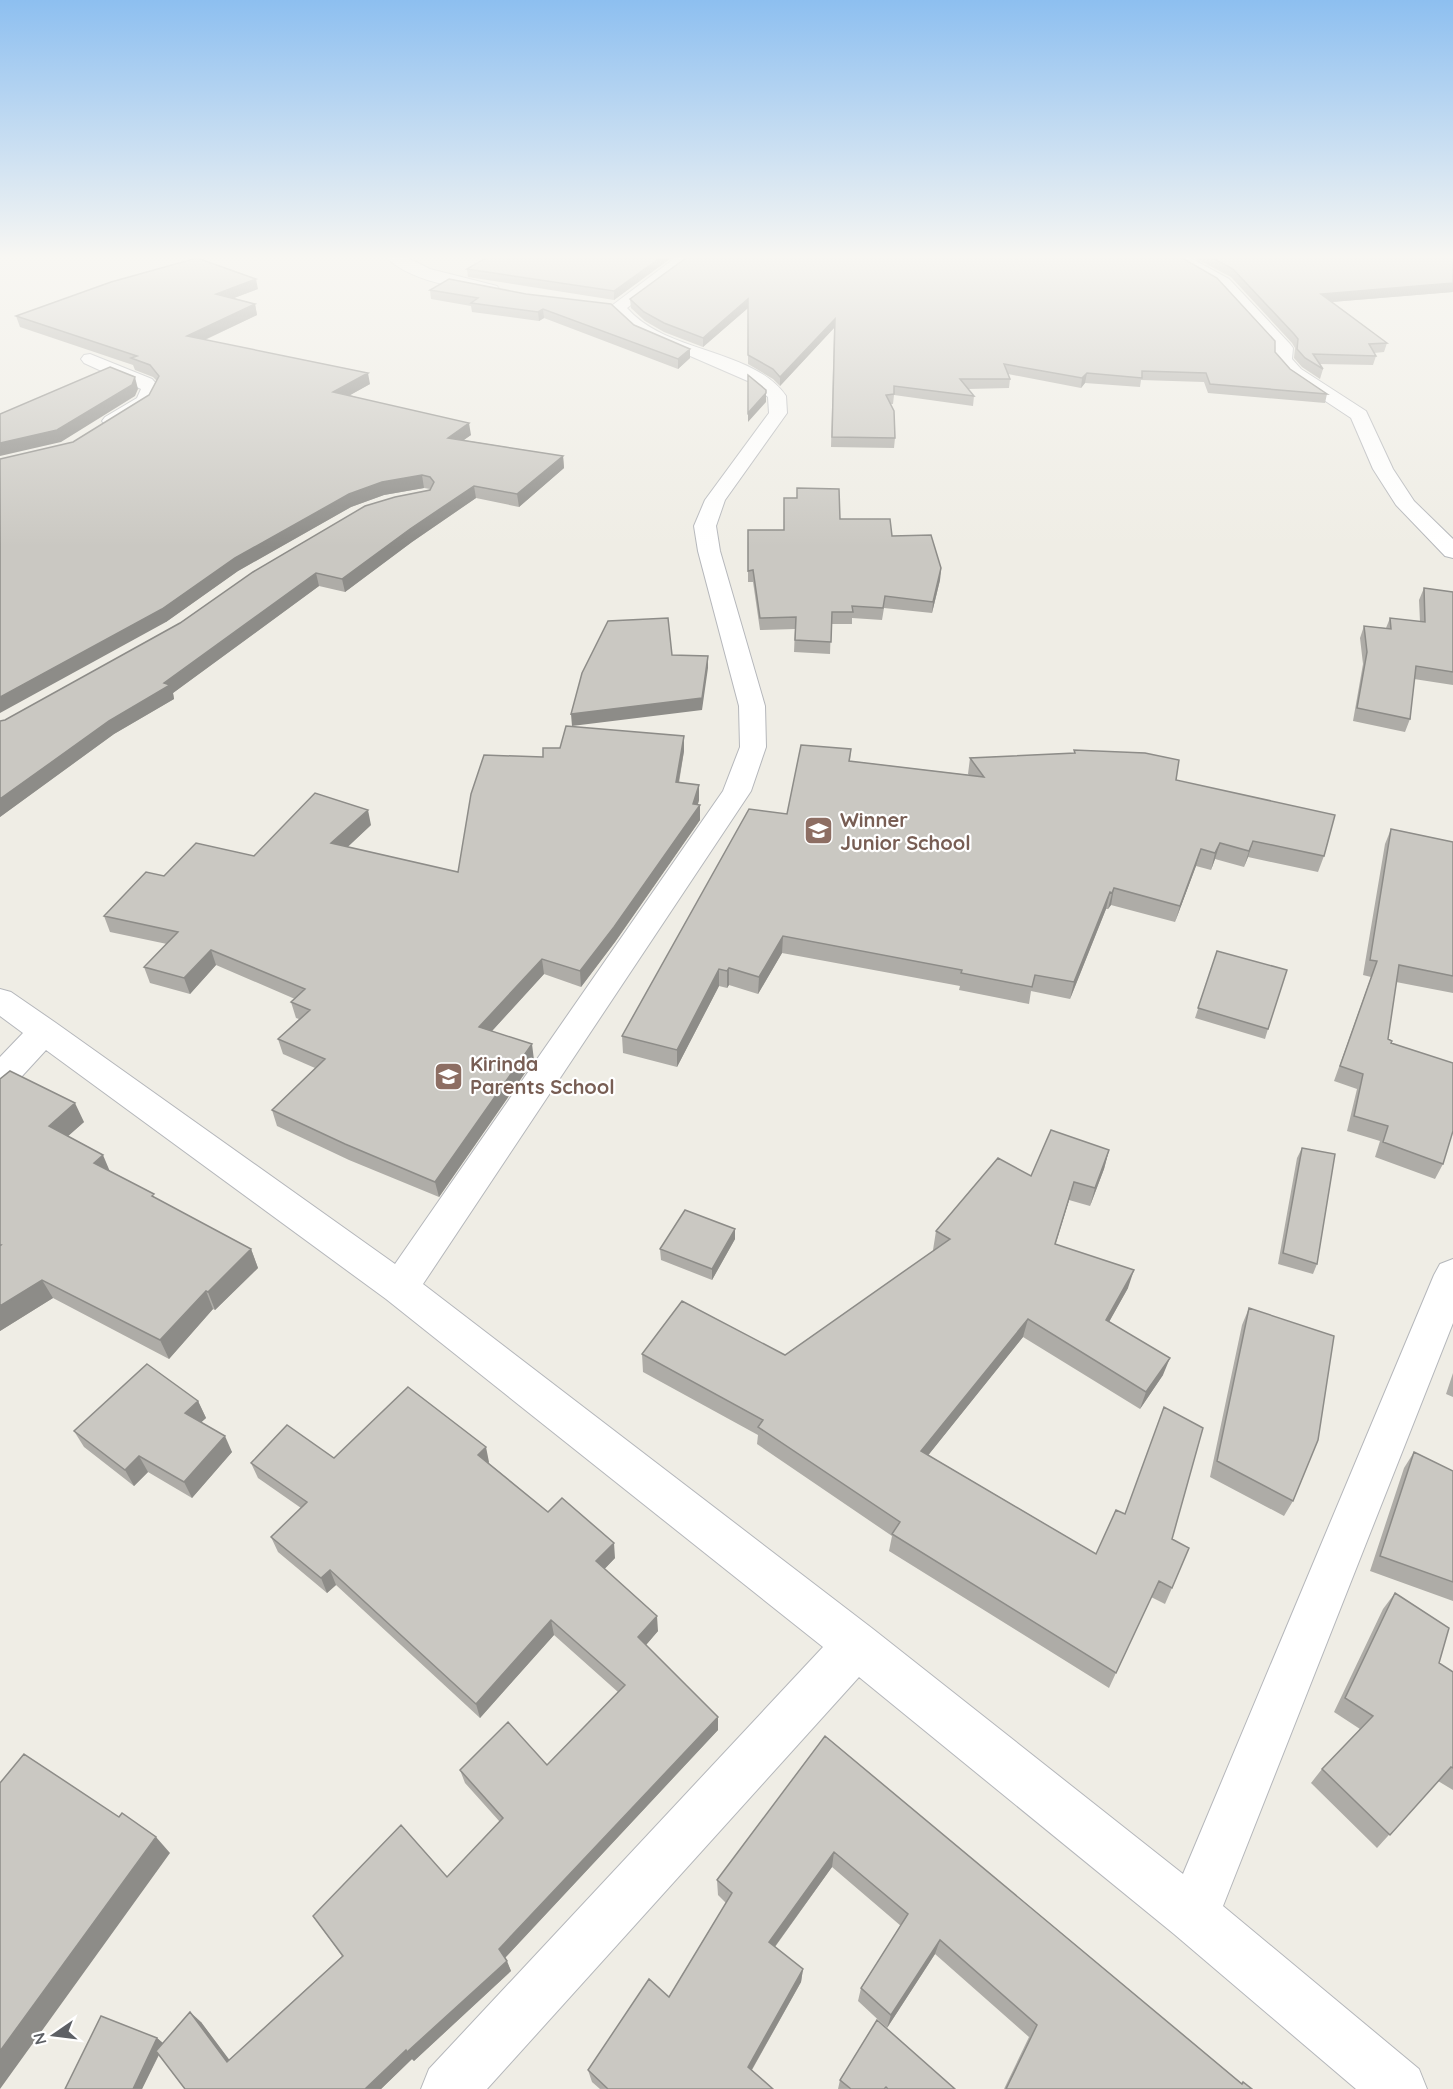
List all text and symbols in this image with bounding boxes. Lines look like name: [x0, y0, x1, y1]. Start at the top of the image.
place label: Winner Junior School: [840, 807, 971, 855]
school or university icon: Winner Junior School: [803, 815, 835, 847]
place label: Kirinda Parents School: [470, 1051, 615, 1099]
school or university icon: Kirinda Parents School: [433, 1060, 465, 1092]
north arrow: [24, 2005, 84, 2065]
text: N: [28, 2031, 51, 2047]

